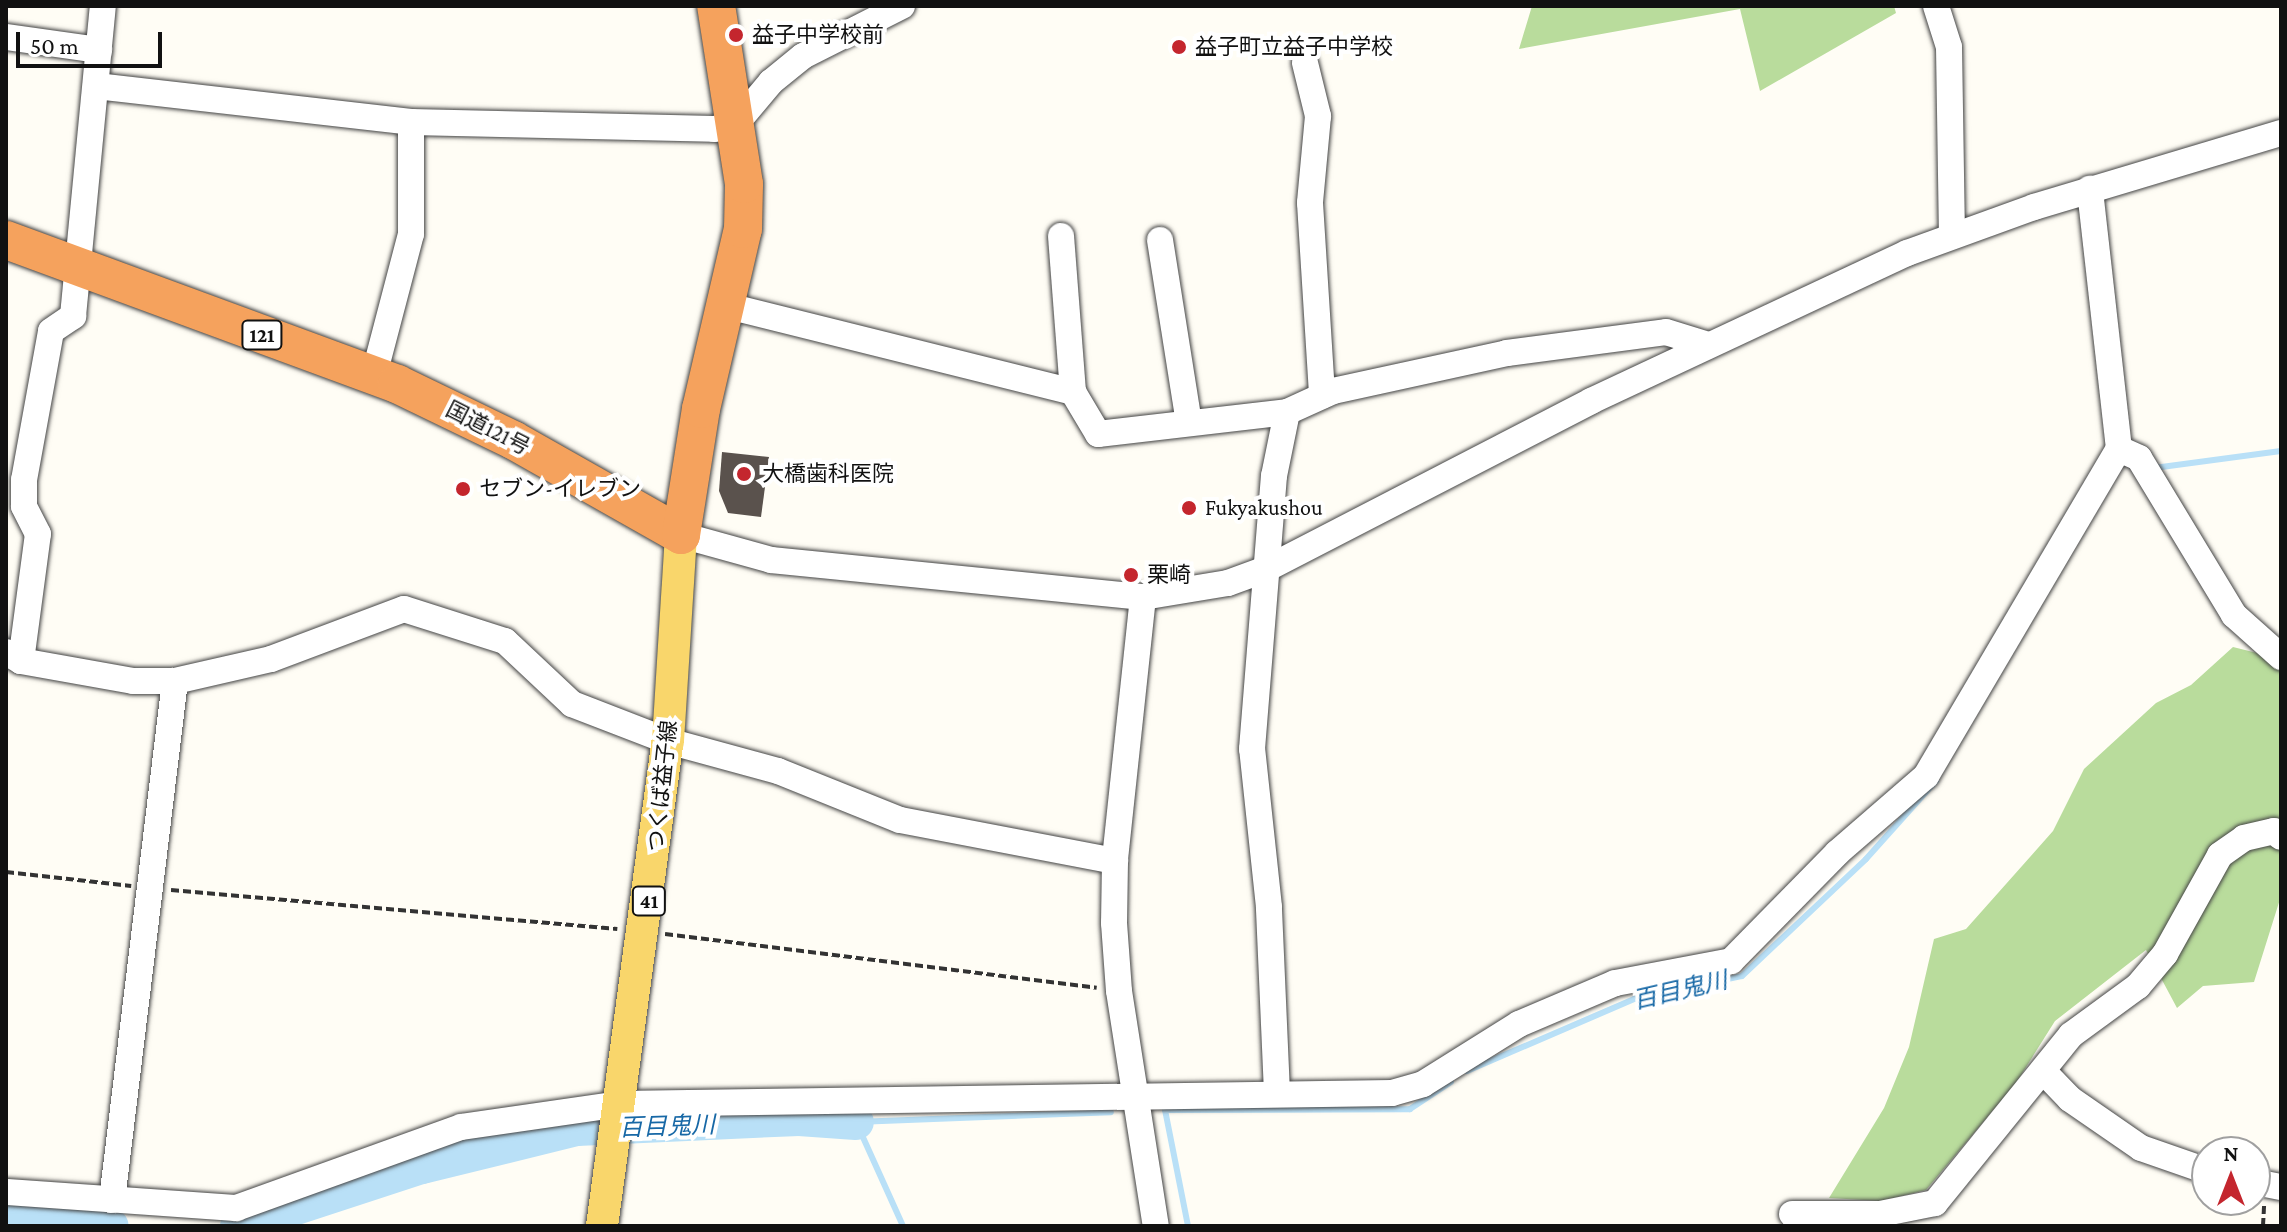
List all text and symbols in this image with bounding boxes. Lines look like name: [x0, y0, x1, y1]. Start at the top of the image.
scale bar: [20, 16, 166, 66]
place label: 益子中学校前: [752, 22, 884, 48]
marker: 益子中学校前: [727, 26, 745, 44]
text: 50 m: [30, 32, 79, 59]
place label: 益子町立益子中学校: [1195, 34, 1393, 60]
marker: 益子町立益子中学校: [1170, 38, 1188, 56]
road number: 121: [240, 319, 284, 351]
street label: 国道121号: [441, 396, 535, 460]
place label: 大橋歯科医院: [762, 461, 894, 487]
marker: 大橋歯科医院: [733, 463, 755, 485]
place label: セブン-イレブン: [479, 476, 641, 502]
marker: セブン-イレブン: [454, 480, 472, 498]
place label: Fukyakushou: [1205, 495, 1323, 521]
marker: Fukyakushou: [1180, 499, 1198, 517]
place label: 栗崎: [1147, 562, 1191, 588]
marker: 栗崎: [1122, 566, 1140, 584]
street label: つくば益子線: [642, 719, 682, 853]
road number: 41: [631, 885, 667, 917]
water label: 百目鬼川: [1630, 965, 1730, 1015]
water label: 百目鬼川: [619, 1110, 715, 1142]
north arrow: [2191, 1136, 2271, 1216]
text: N: [2224, 1141, 2239, 1166]

